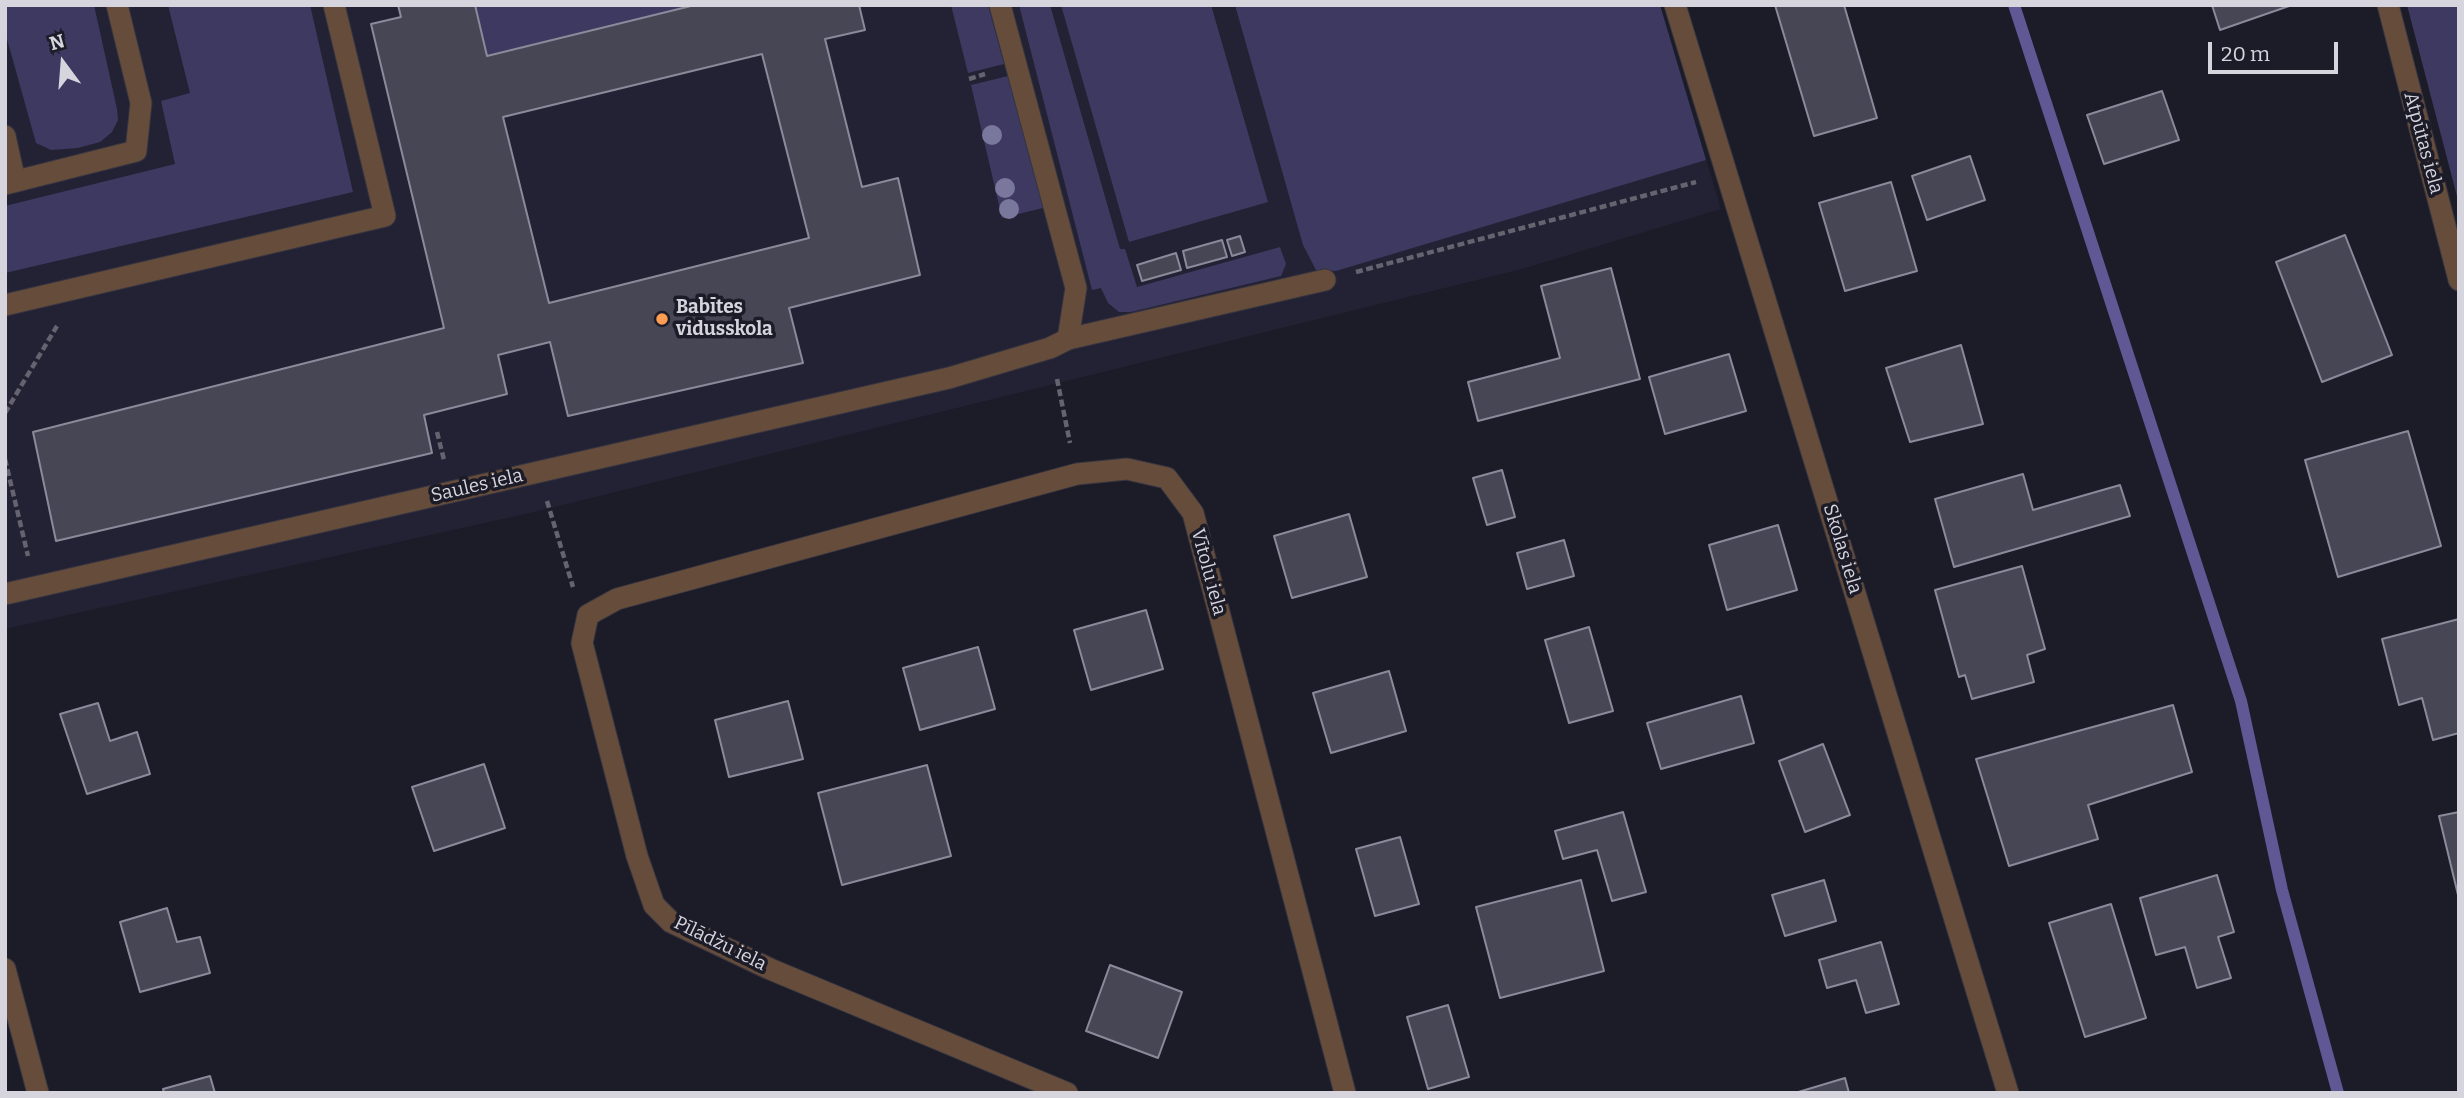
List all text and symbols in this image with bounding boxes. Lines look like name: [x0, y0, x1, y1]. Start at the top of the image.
north arrow: [28, 28, 98, 98]
scale bar: [2212, 28, 2342, 72]
text: N: [47, 29, 67, 55]
text: 20 m: [2221, 41, 2270, 67]
street label: Atpūtas iela: [2398, 90, 2448, 196]
place label: Babītes vidusskola: [676, 297, 773, 341]
marker: Babītes vidusskola: [654, 311, 670, 327]
street label: Saules iela: [429, 464, 525, 508]
street label: Skolas iela: [1818, 501, 1866, 597]
street label: Vītolu iela: [1185, 526, 1231, 618]
street label: Pīlādžu iela: [670, 912, 770, 976]

